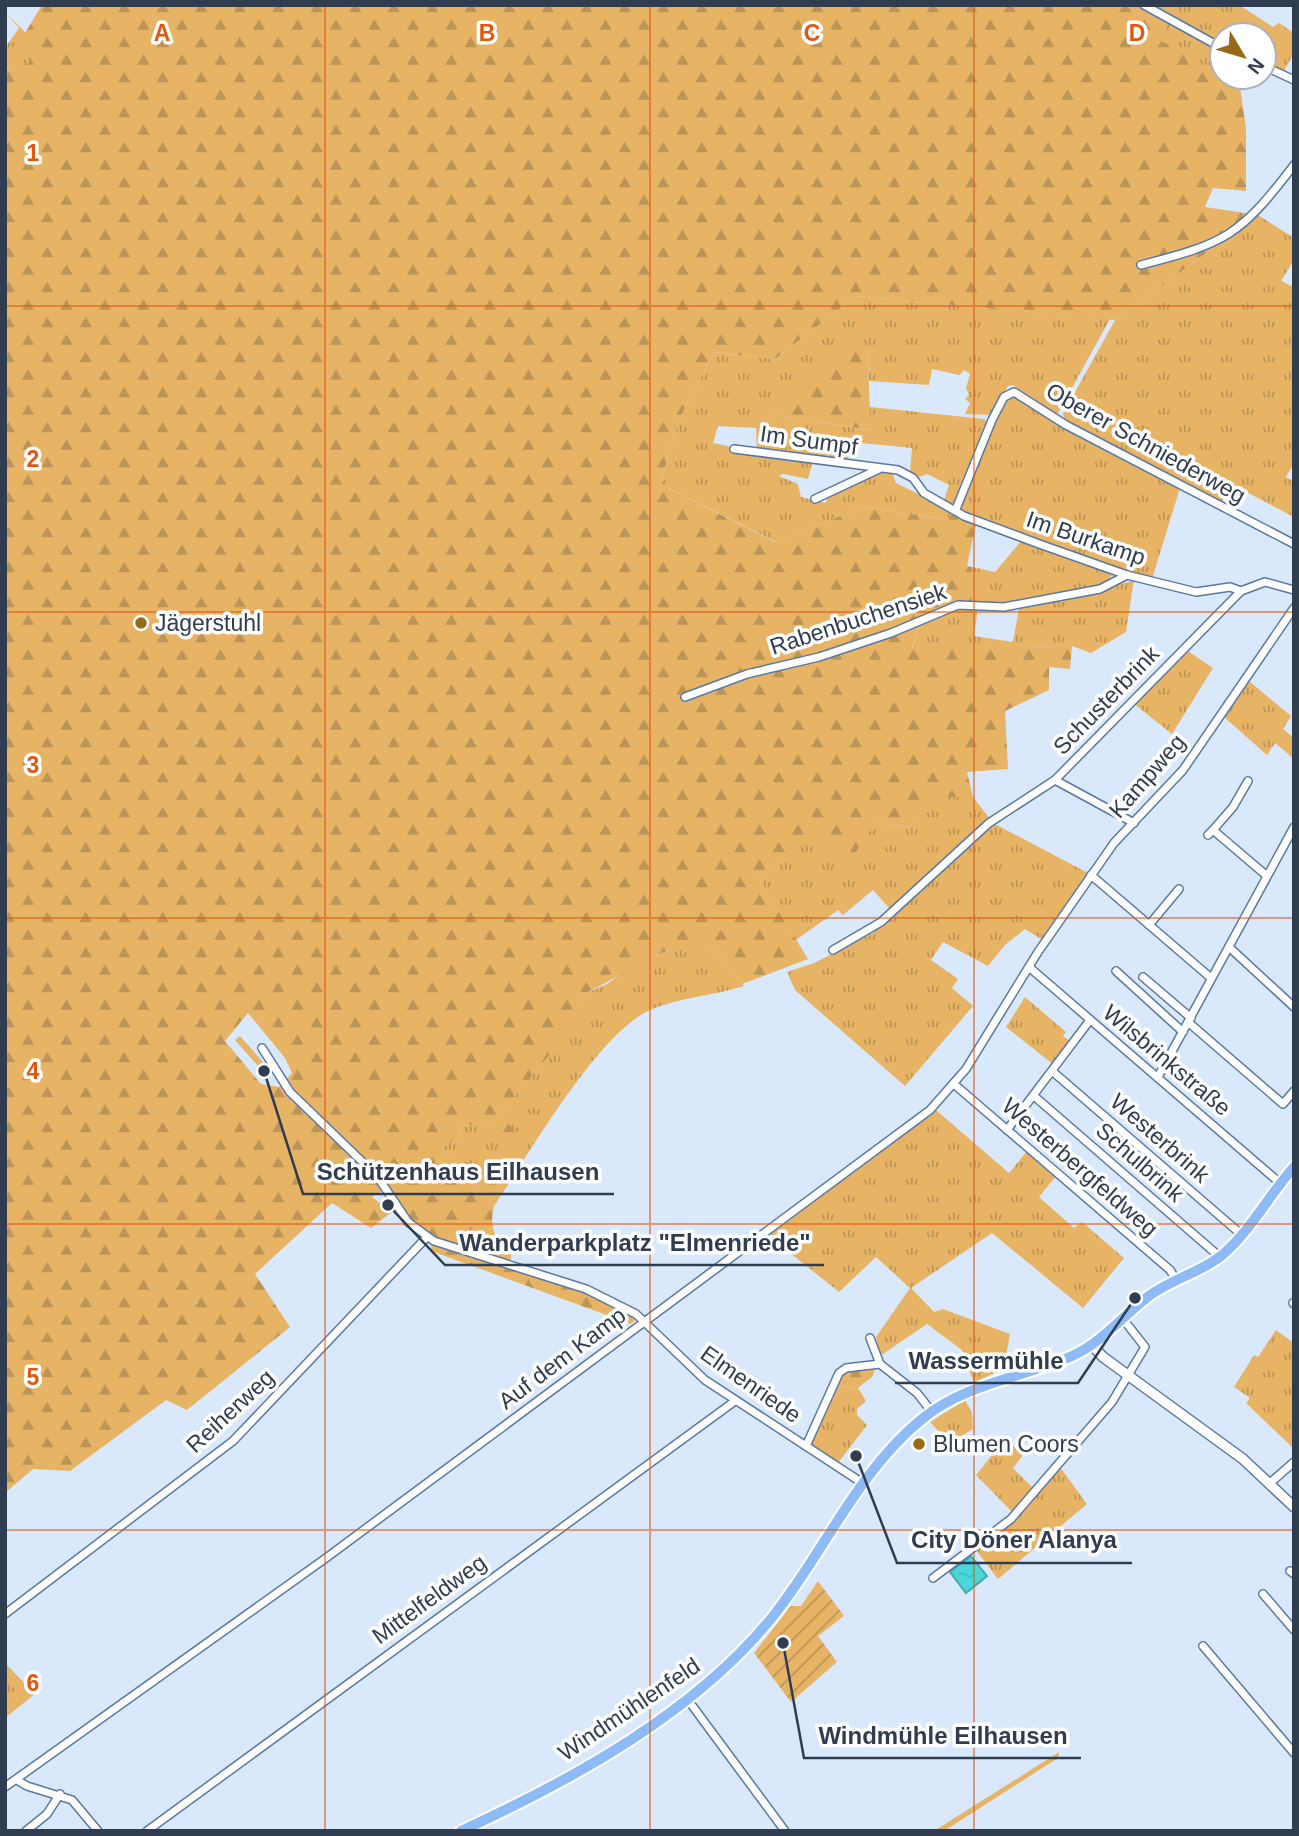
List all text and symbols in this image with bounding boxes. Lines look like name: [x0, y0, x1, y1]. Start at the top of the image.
text: A: [154, 20, 170, 46]
text: B: [479, 20, 495, 46]
text: C: [804, 20, 820, 46]
text: D: [1129, 20, 1145, 46]
north arrow: [1208, 21, 1278, 91]
text: N: [1244, 54, 1269, 78]
text: 1: [27, 140, 40, 166]
street label: Oberer Schniederweg: [1042, 377, 1250, 509]
street label: Im Sumpf: [758, 420, 860, 460]
text: 2: [27, 446, 39, 472]
street label: Im Burkamp: [1023, 506, 1149, 570]
street label: Rabenbuchensiek: [766, 578, 950, 660]
place label: Jägerstuhl: [155, 610, 261, 636]
marker: Jägerstuhl: [133, 615, 149, 631]
street label: Schusterbrink: [1048, 640, 1165, 760]
street label: Kampweg: [1104, 729, 1190, 823]
text: 3: [27, 752, 39, 778]
street label: Wilsbrinkstraße: [1098, 999, 1236, 1121]
text: 4: [27, 1058, 40, 1084]
street label: Westerbrink: [1105, 1088, 1215, 1188]
street label: Westerbergfeldweg: [997, 1092, 1163, 1242]
street label: Schulbrink: [1091, 1117, 1189, 1207]
callout: Schützenhaus Eilhausen: [303, 1149, 614, 1194]
text: Schützenhaus Eilhausen: [317, 1158, 599, 1185]
callout: Wanderparkplatz "Elmenriede": [445, 1220, 824, 1265]
text: Wanderparkplatz "Elmenriede": [459, 1229, 811, 1256]
street label: Auf dem Kamp: [493, 1302, 631, 1414]
callout: Wassermühle: [895, 1338, 1078, 1383]
street label: Elmenriede: [696, 1340, 806, 1428]
text: Wassermühle: [908, 1347, 1064, 1374]
text: 5: [27, 1364, 40, 1390]
street label: Reiherweg: [181, 1364, 279, 1458]
place label: Blumen Coors: [933, 1431, 1079, 1457]
marker: Blumen Coors: [911, 1436, 927, 1452]
callout: City Döner Alanya: [897, 1518, 1132, 1563]
text: City Döner Alanya: [911, 1526, 1118, 1553]
street label: Mittelfeldweg: [367, 1549, 491, 1649]
street label: Windmühlenfeld: [553, 1652, 705, 1766]
text: 6: [27, 1670, 39, 1696]
callout: Windmühle Eilhausen: [804, 1713, 1081, 1758]
text: Windmühle Eilhausen: [818, 1722, 1068, 1749]

